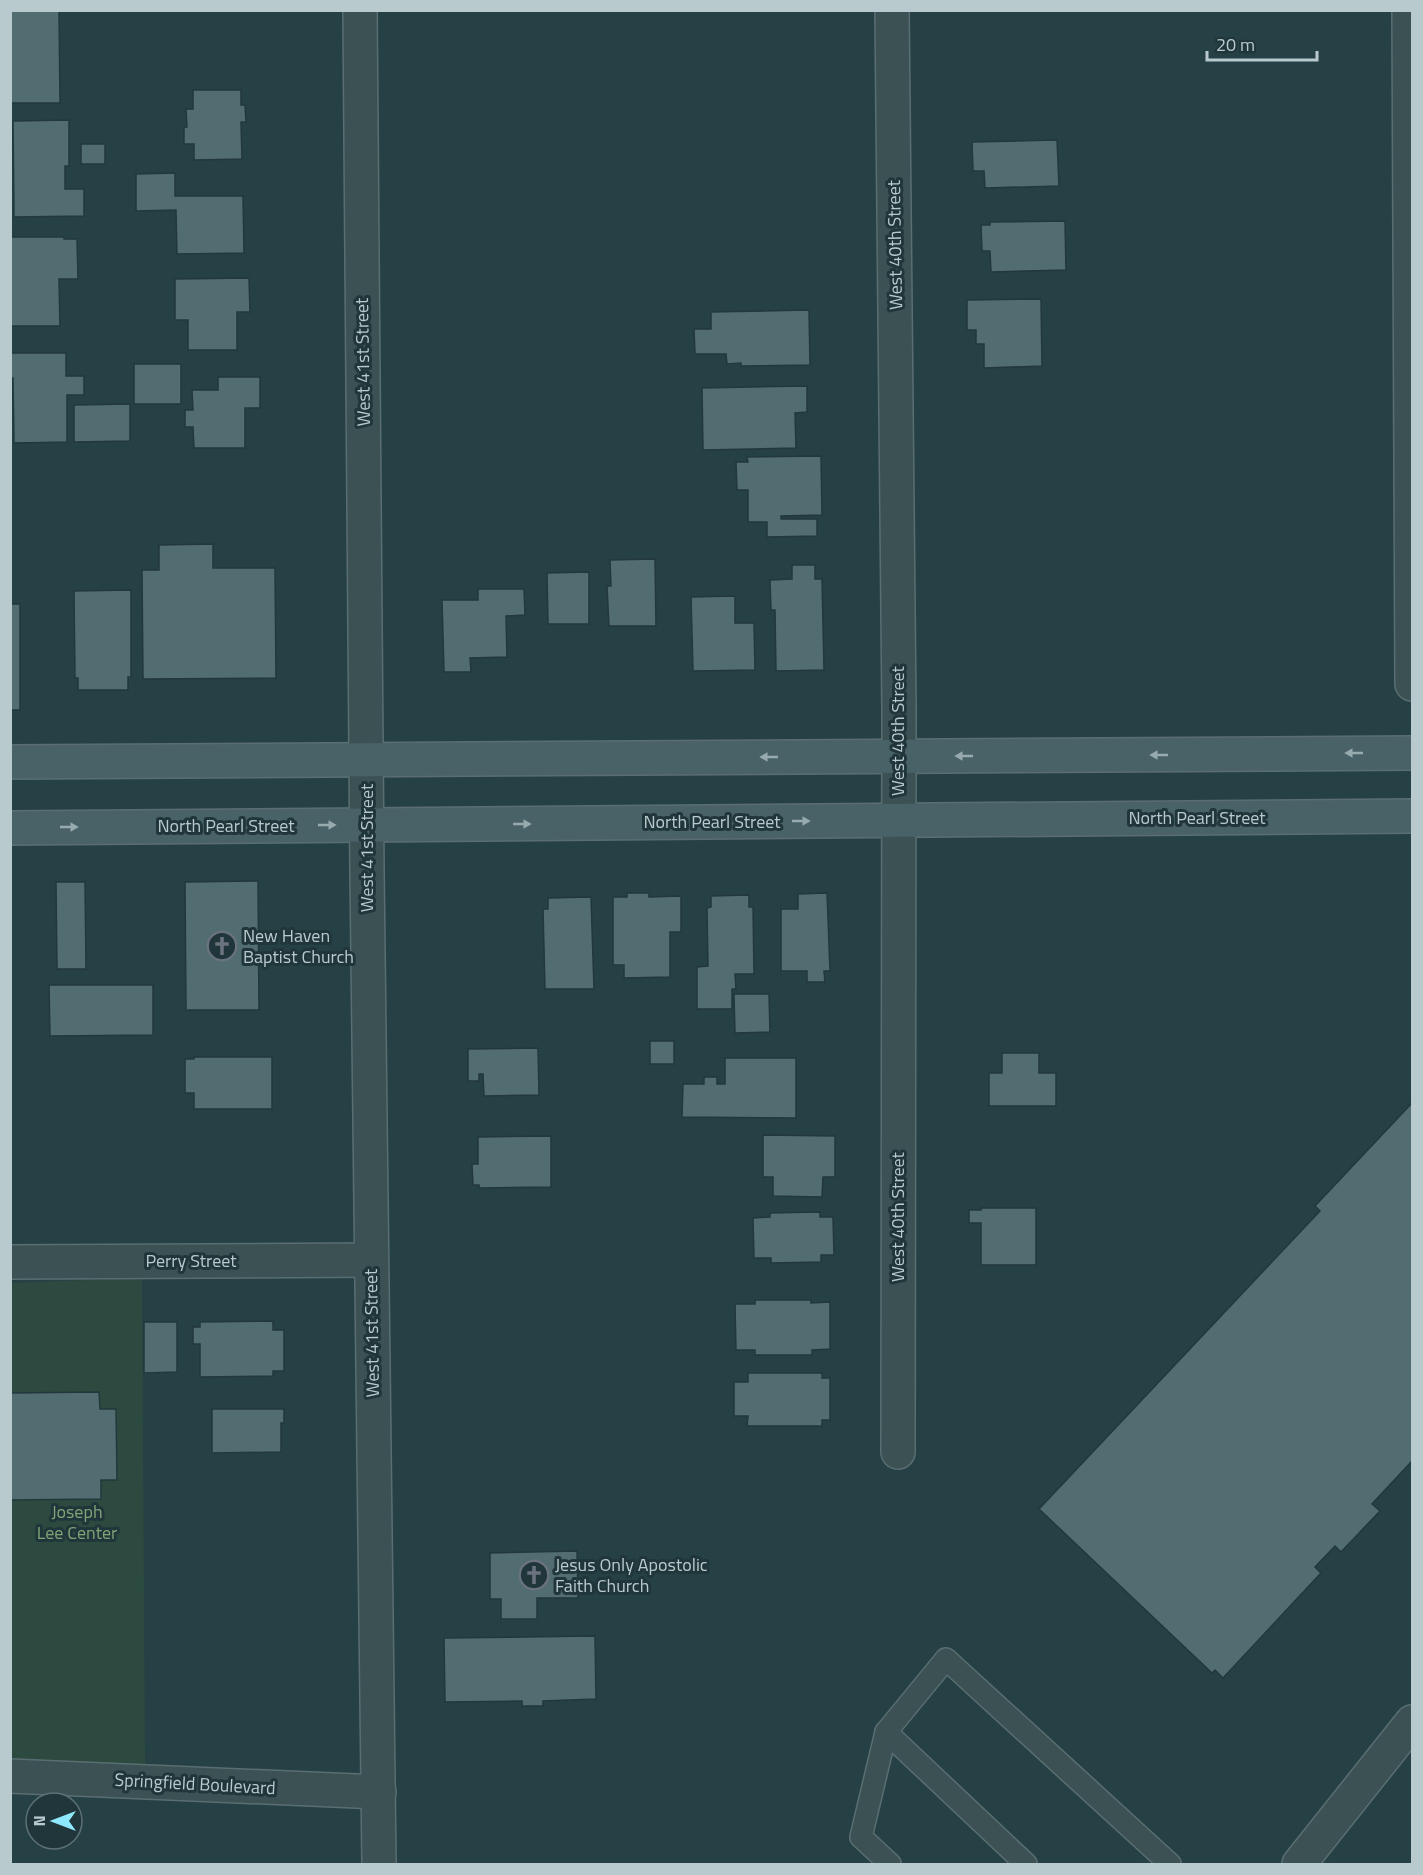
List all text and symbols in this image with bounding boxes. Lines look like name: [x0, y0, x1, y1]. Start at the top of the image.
scale bar: [1207, 24, 1316, 62]
text: 20 m: [1216, 31, 1255, 58]
street label: West 40th Street: [880, 179, 909, 310]
street label: West 41st Street: [348, 297, 377, 427]
street label: West 40th Street: [884, 665, 911, 796]
one-way arrow: [1345, 748, 1364, 758]
one-way arrow: [1150, 750, 1169, 760]
one-way arrow: [955, 751, 974, 761]
one-way arrow: [760, 752, 779, 762]
street label: West 41st Street: [353, 783, 380, 912]
street label: North Pearl Street: [1128, 804, 1266, 831]
street label: North Pearl Street: [643, 808, 781, 835]
street label: North Pearl Street: [157, 812, 295, 839]
one-way arrow: [791, 816, 810, 826]
one-way arrow: [512, 819, 531, 828]
one-way arrow: [317, 820, 336, 830]
one-way arrow: [59, 822, 78, 832]
place label: New Haven Baptist Church: [243, 922, 354, 970]
church icon: New Haven Baptist Church: [206, 930, 238, 962]
street label: West 40th Street: [884, 1151, 911, 1282]
street label: Perry Street: [145, 1247, 237, 1274]
street label: West 41st Street: [357, 1268, 386, 1398]
park label: Joseph Lee Center: [37, 1498, 117, 1546]
place label: Jesus Only Apostolic Faith Church: [555, 1551, 708, 1599]
church icon: Jesus Only Apostolic Faith Church: [518, 1559, 550, 1591]
street label: Springfield Boulevard: [114, 1766, 276, 1801]
north arrow: [24, 1791, 84, 1851]
text: N: [27, 1815, 51, 1827]

